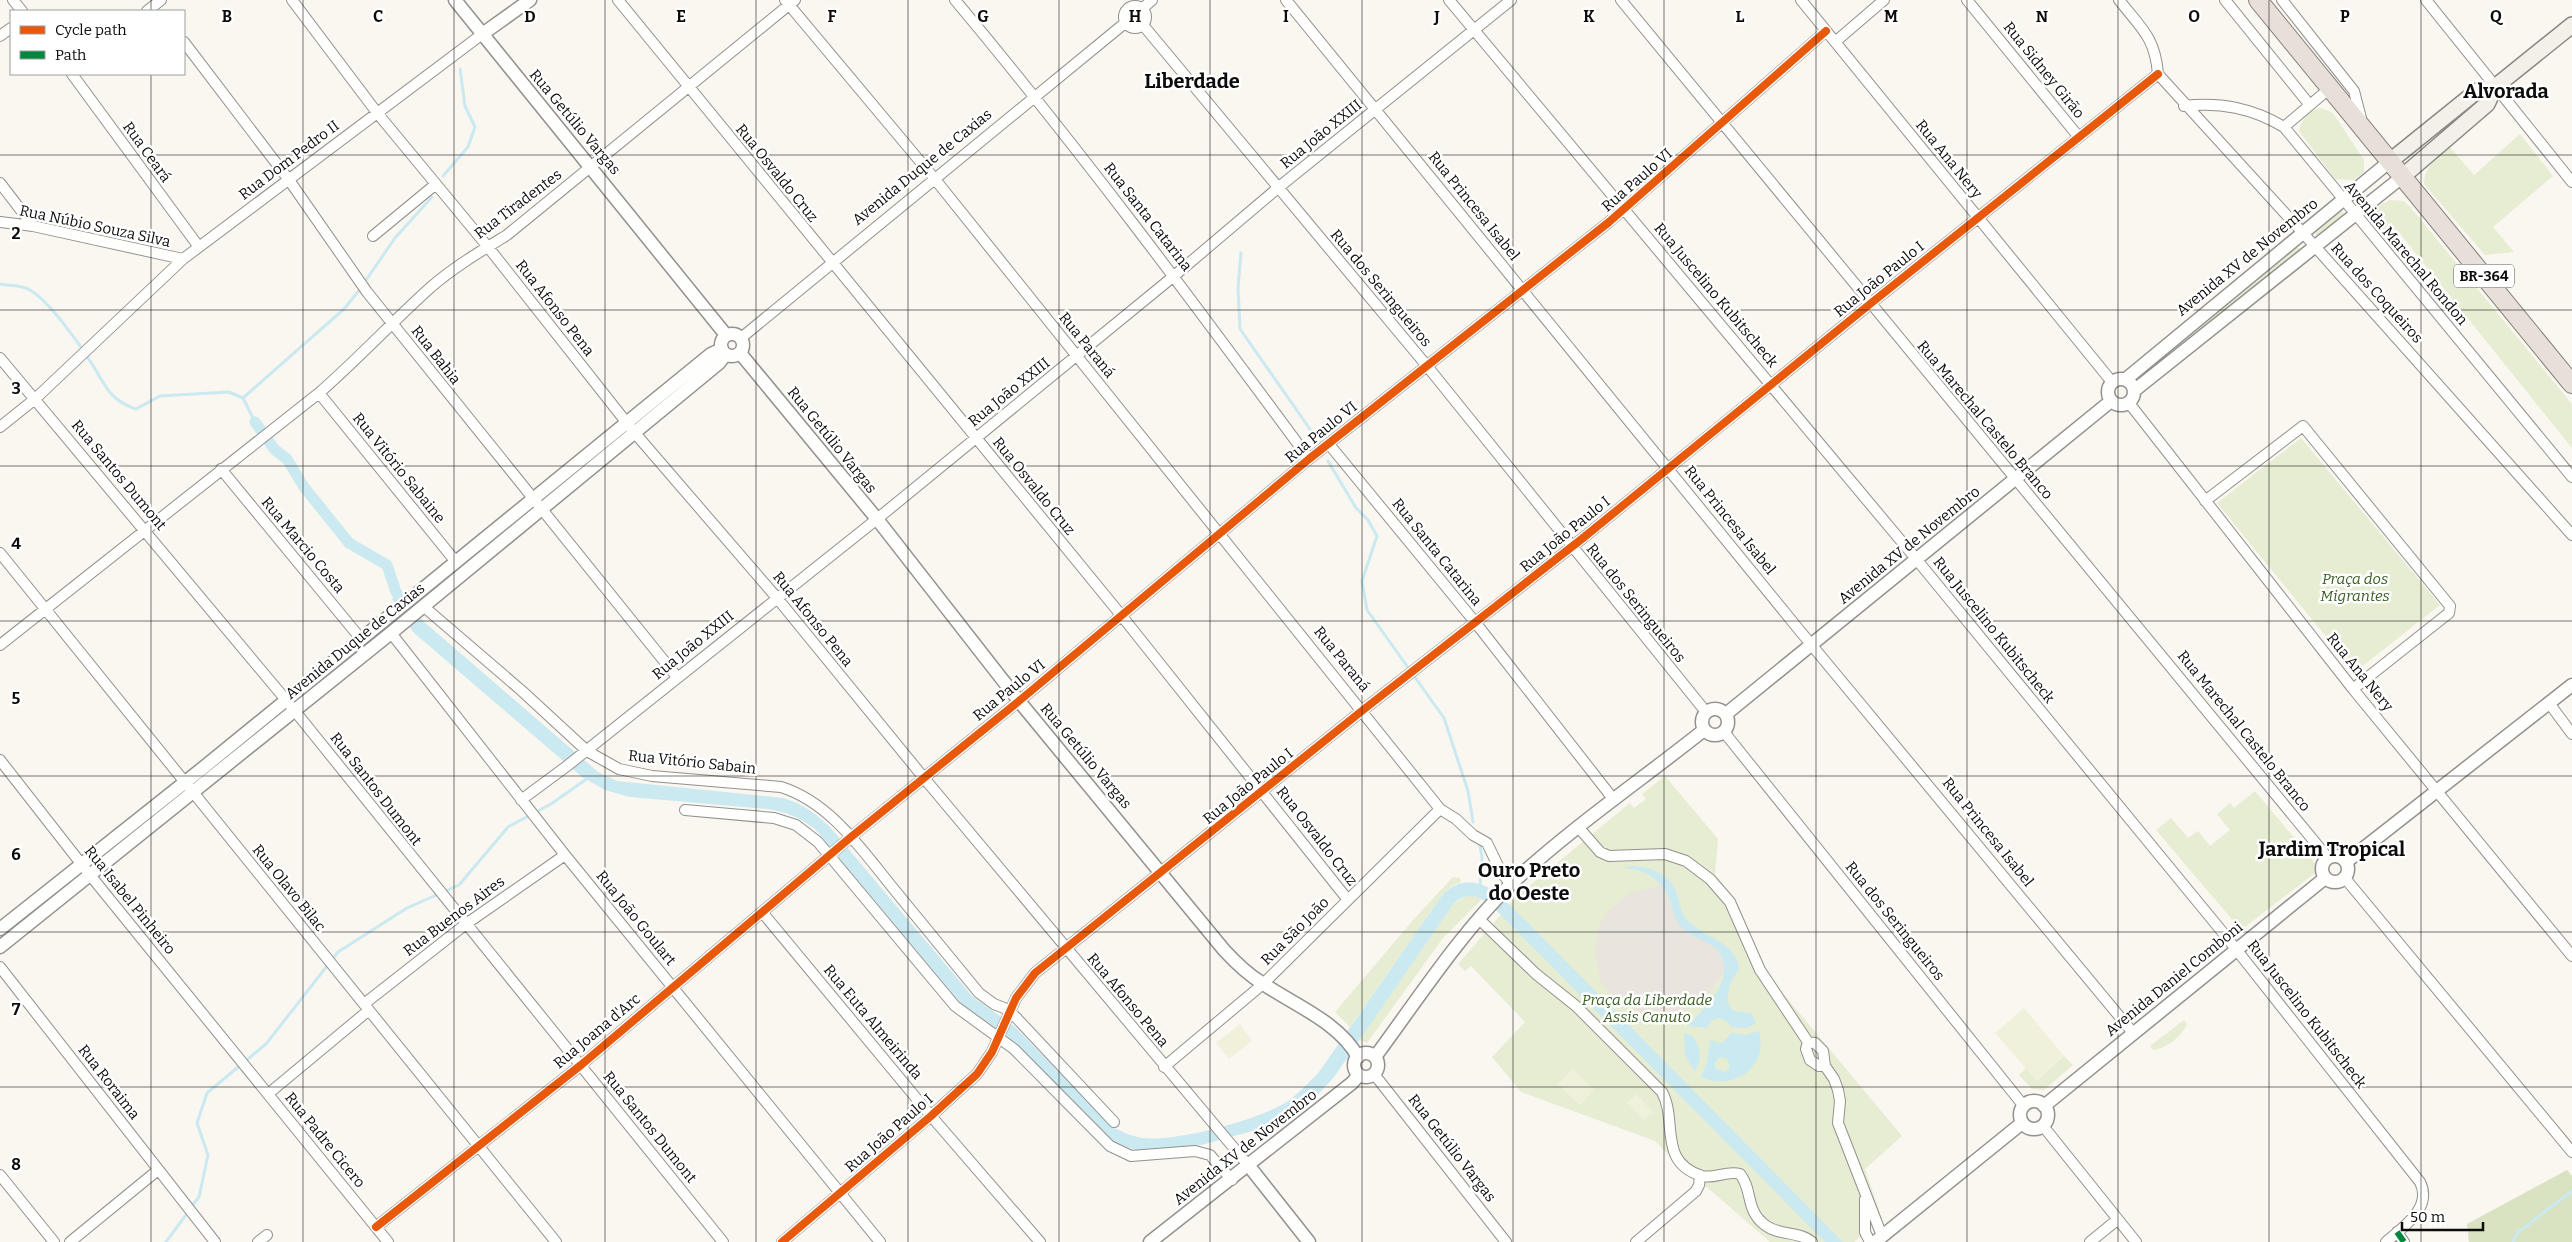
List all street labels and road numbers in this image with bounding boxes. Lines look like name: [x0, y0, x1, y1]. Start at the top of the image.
street label: Rua Sidney Girão: [2000, 18, 2088, 122]
street label: Rua Getúlio Vargas: [526, 66, 624, 178]
street label: Rua João XXIII: [1277, 96, 1365, 172]
street label: Avenida Duque de Caxias: [849, 105, 995, 229]
street label: Rua Dom Pedro II: [235, 116, 343, 204]
street label: Rua Ana Nery: [1912, 116, 1986, 202]
street label: Rua Ceará: [119, 118, 175, 186]
street label: Rua Osvaldo Cruz: [732, 120, 822, 226]
street label: Rua Paulo VI: [1598, 145, 1676, 215]
street label: Rua Princesa Isabel: [1425, 148, 1523, 264]
street label: Rua Santa Catarina: [1100, 159, 1196, 275]
street label: Rua Tiradentes: [471, 165, 565, 243]
street label: Avenida Marechal Rondon: [2340, 177, 2472, 329]
street label: Avenida XV de Novembro: [2173, 194, 2321, 320]
street label: Rua Núbio Souza Silva: [18, 201, 172, 251]
street label: Rua Juscelino Kubitscheck: [1650, 219, 1782, 371]
street label: Rua dos Seringueiros: [1327, 226, 1435, 350]
street label: Rua João Paulo I: [1830, 237, 1928, 321]
street label: Rua dos Coqueiros: [2327, 239, 2427, 347]
street label: Rua Afonso Pena: [512, 256, 598, 360]
road number: BR-364: [2454, 264, 2514, 288]
street label: Rua Paraná: [1055, 309, 1119, 381]
street label: Rua Bahia: [408, 322, 464, 388]
street label: Rua Marechal Castelo Branco: [1913, 337, 2057, 503]
street label: Rua João XXIII: [965, 354, 1053, 430]
street label: Rua Getúlio Vargas: [784, 383, 880, 497]
street label: Rua Paulo VI: [1281, 397, 1361, 467]
street label: Rua Vitório Sabaine: [349, 409, 449, 527]
street label: Rua Santos Dumont: [68, 416, 171, 534]
street label: Rua Osvaldo Cruz: [989, 433, 1079, 539]
street label: Rua Princesa Isabel: [1681, 462, 1779, 578]
street label: Avenida XV de Novembro: [1835, 482, 1983, 608]
street label: Rua João Paulo I: [1516, 492, 1614, 576]
street label: Rua Marcio Costa: [258, 493, 348, 597]
street label: Rua Santa Catarina: [1388, 495, 1486, 609]
street label: Rua dos Seringueiros: [1583, 540, 1689, 666]
street label: Rua Juscelino Kubitscheck: [1929, 553, 2059, 707]
street label: Rua Afonso Pena: [769, 568, 857, 670]
street label: Avenida Duque de Caxias: [282, 579, 428, 703]
street label: Rua João XXIII: [649, 607, 737, 683]
street label: Rua Paraná: [1310, 623, 1374, 695]
street label: Rua Ana Nery: [2323, 629, 2397, 715]
street label: Rua Marechal Castelo Branco: [2174, 647, 2314, 815]
street label: Rua Paulo VI: [969, 655, 1049, 725]
street label: Rua Getúlio Vargas: [1037, 700, 1135, 812]
street label: Rua Santos Dumont: [326, 729, 426, 849]
street label: Rua João Paulo I: [1199, 744, 1297, 828]
street label: Rua Vitório Sabain: [627, 746, 757, 778]
street label: Rua Princesa Isabel: [1939, 774, 2037, 890]
street label: Rua Osvaldo Cruz: [1273, 783, 1361, 889]
street label: Rua Olavo Bilac: [249, 841, 330, 935]
street label: Rua Isabel Pinheiro: [81, 842, 179, 958]
street label: Rua dos Seringueiros: [1842, 858, 1948, 984]
street label: Rua João Goulart: [592, 867, 680, 969]
street label: Rua Buenos Aires: [400, 872, 508, 960]
street label: Rua São João: [1257, 893, 1333, 969]
street label: Avenida Daniel Comboni: [2102, 918, 2247, 1040]
street label: Rua Juscelino Kubitscheck: [2244, 936, 2371, 1092]
street label: Rua Afonso Pena: [1083, 949, 1173, 1051]
street label: Rua Euta Almeirinda: [820, 961, 926, 1083]
street label: Rua Joana d'Arc: [550, 989, 644, 1072]
street label: Rua Roraima: [74, 1041, 144, 1123]
street label: Rua Santos Dumont: [599, 1068, 701, 1187]
street label: Avenida XV de Novembro: [1170, 1085, 1320, 1209]
street label: Rua Padre Cicero: [281, 1089, 369, 1191]
street label: Rua João Paulo I: [841, 1090, 937, 1176]
street label: Rua Getúlio Vargas: [1404, 1091, 1500, 1205]

